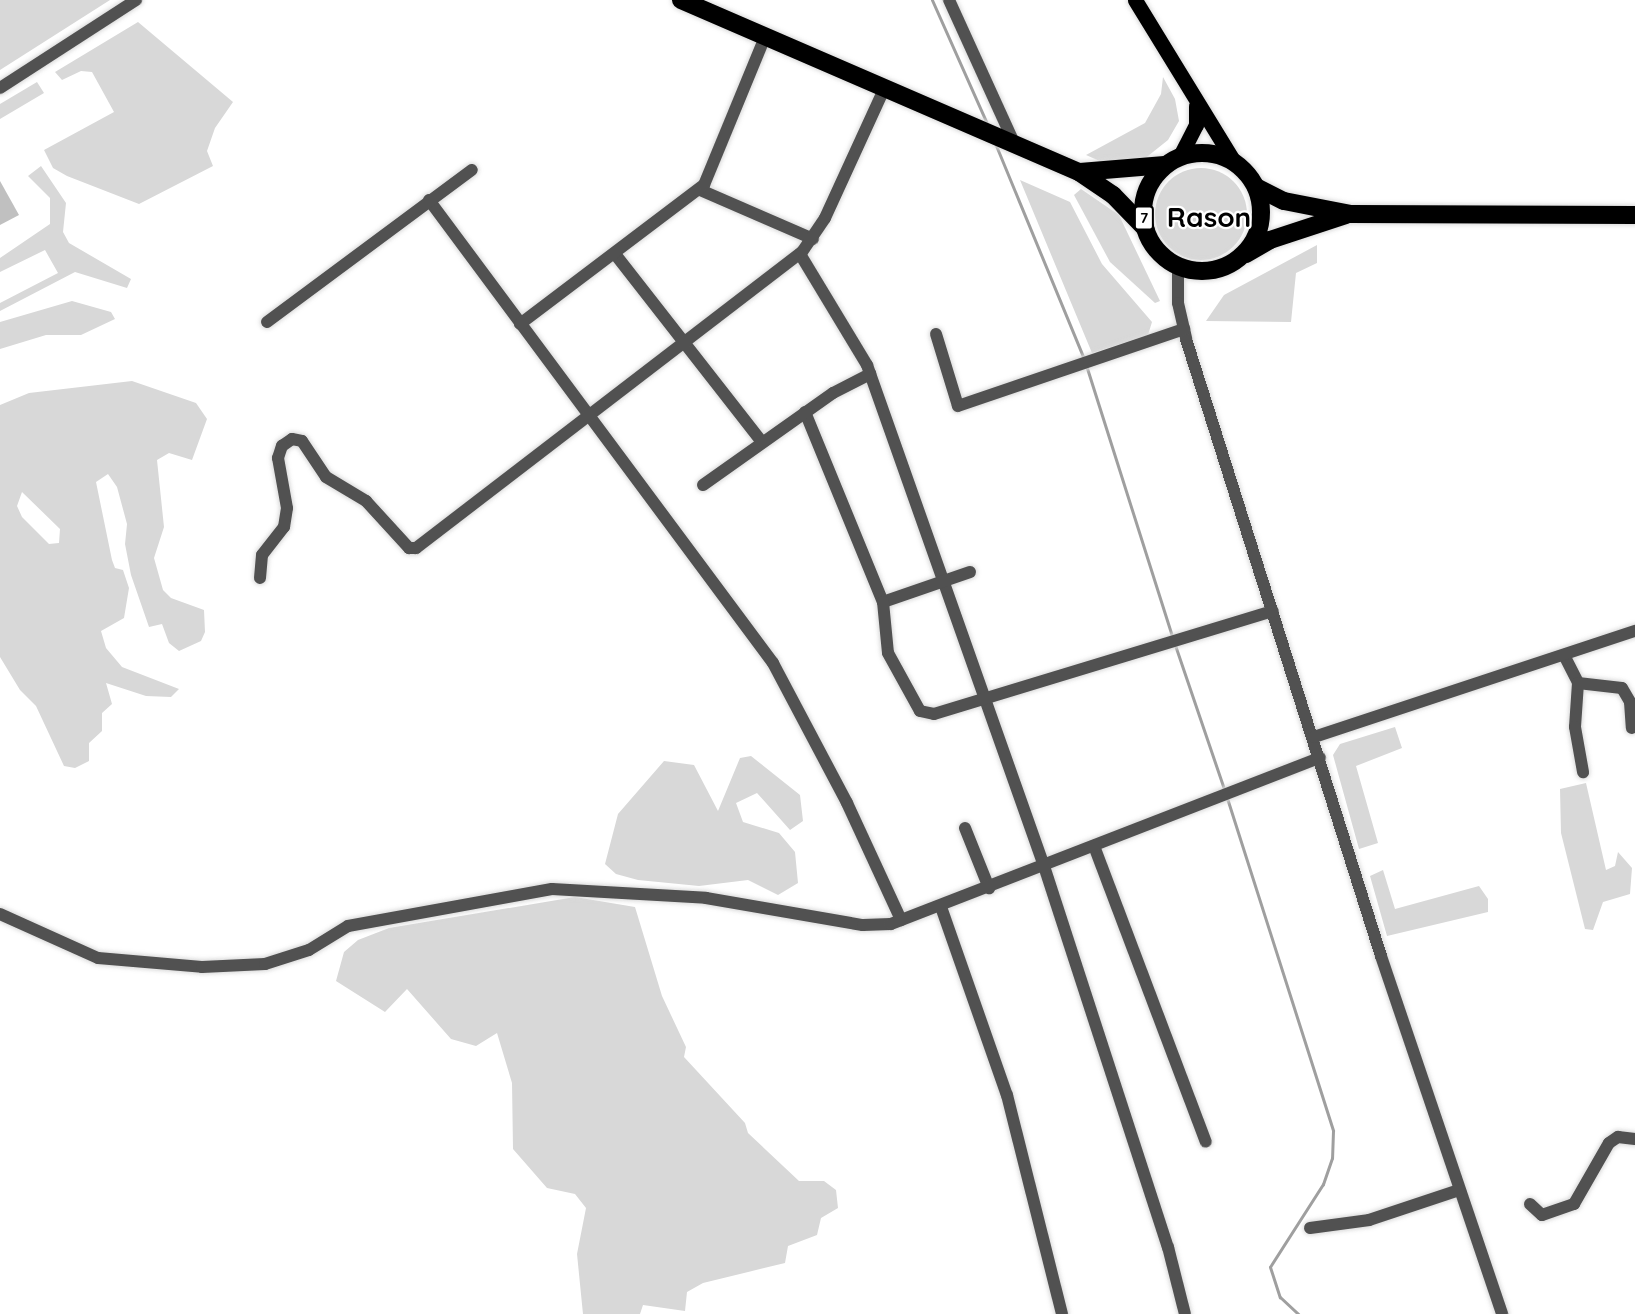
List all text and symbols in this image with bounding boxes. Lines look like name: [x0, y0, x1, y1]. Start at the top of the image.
district label: Rason: [1167, 200, 1251, 234]
road number: 7: [1134, 206, 1154, 230]

